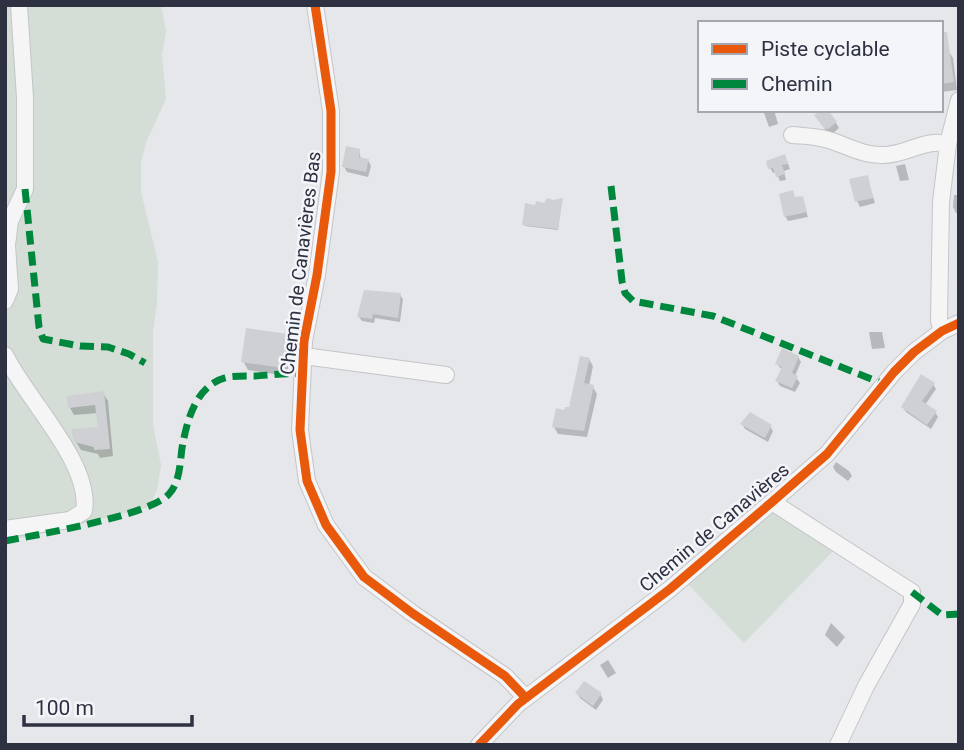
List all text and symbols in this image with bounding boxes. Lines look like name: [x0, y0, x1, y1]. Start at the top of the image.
legend: [698, 21, 943, 112]
text: Piste cyclable: [761, 37, 890, 61]
text: Chemin: [761, 72, 833, 96]
street label: Chemin de Canavières Bas: [275, 150, 326, 376]
street label: Chemin de Canavières: [635, 458, 794, 597]
scale bar: [24, 684, 192, 728]
text: 100 m: [35, 696, 94, 720]

